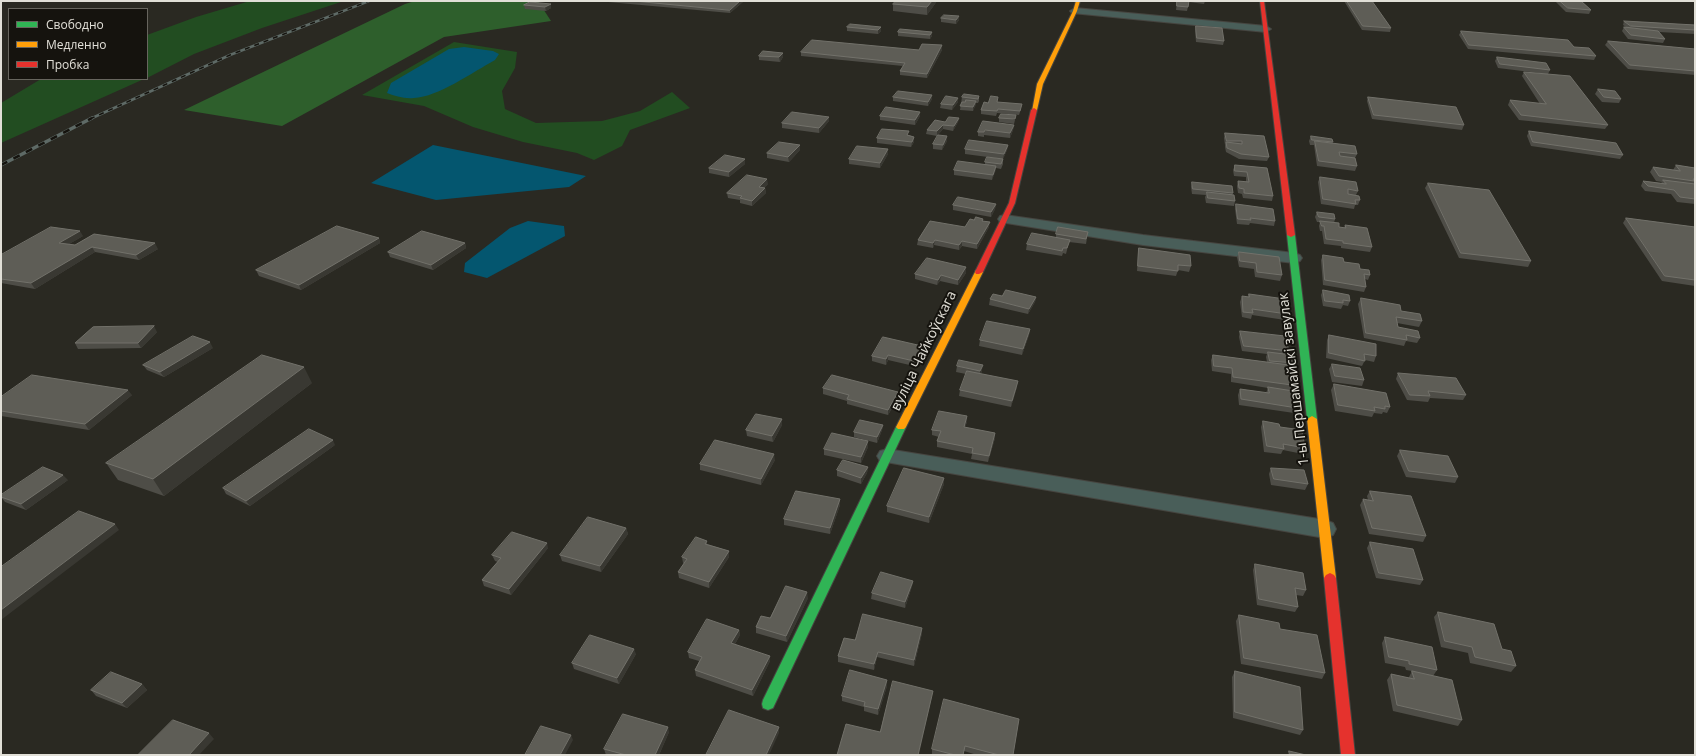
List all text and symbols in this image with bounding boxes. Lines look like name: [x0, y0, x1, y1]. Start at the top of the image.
legend: [8, 8, 148, 80]
text: Свободно: [46, 16, 104, 33]
text: Медленно: [46, 36, 106, 53]
text: Пробка: [46, 56, 89, 73]
street label: вуліца Чайкоўскага: [888, 288, 960, 414]
street label: 1-ы Першамайскі завулак: [1275, 291, 1313, 467]

